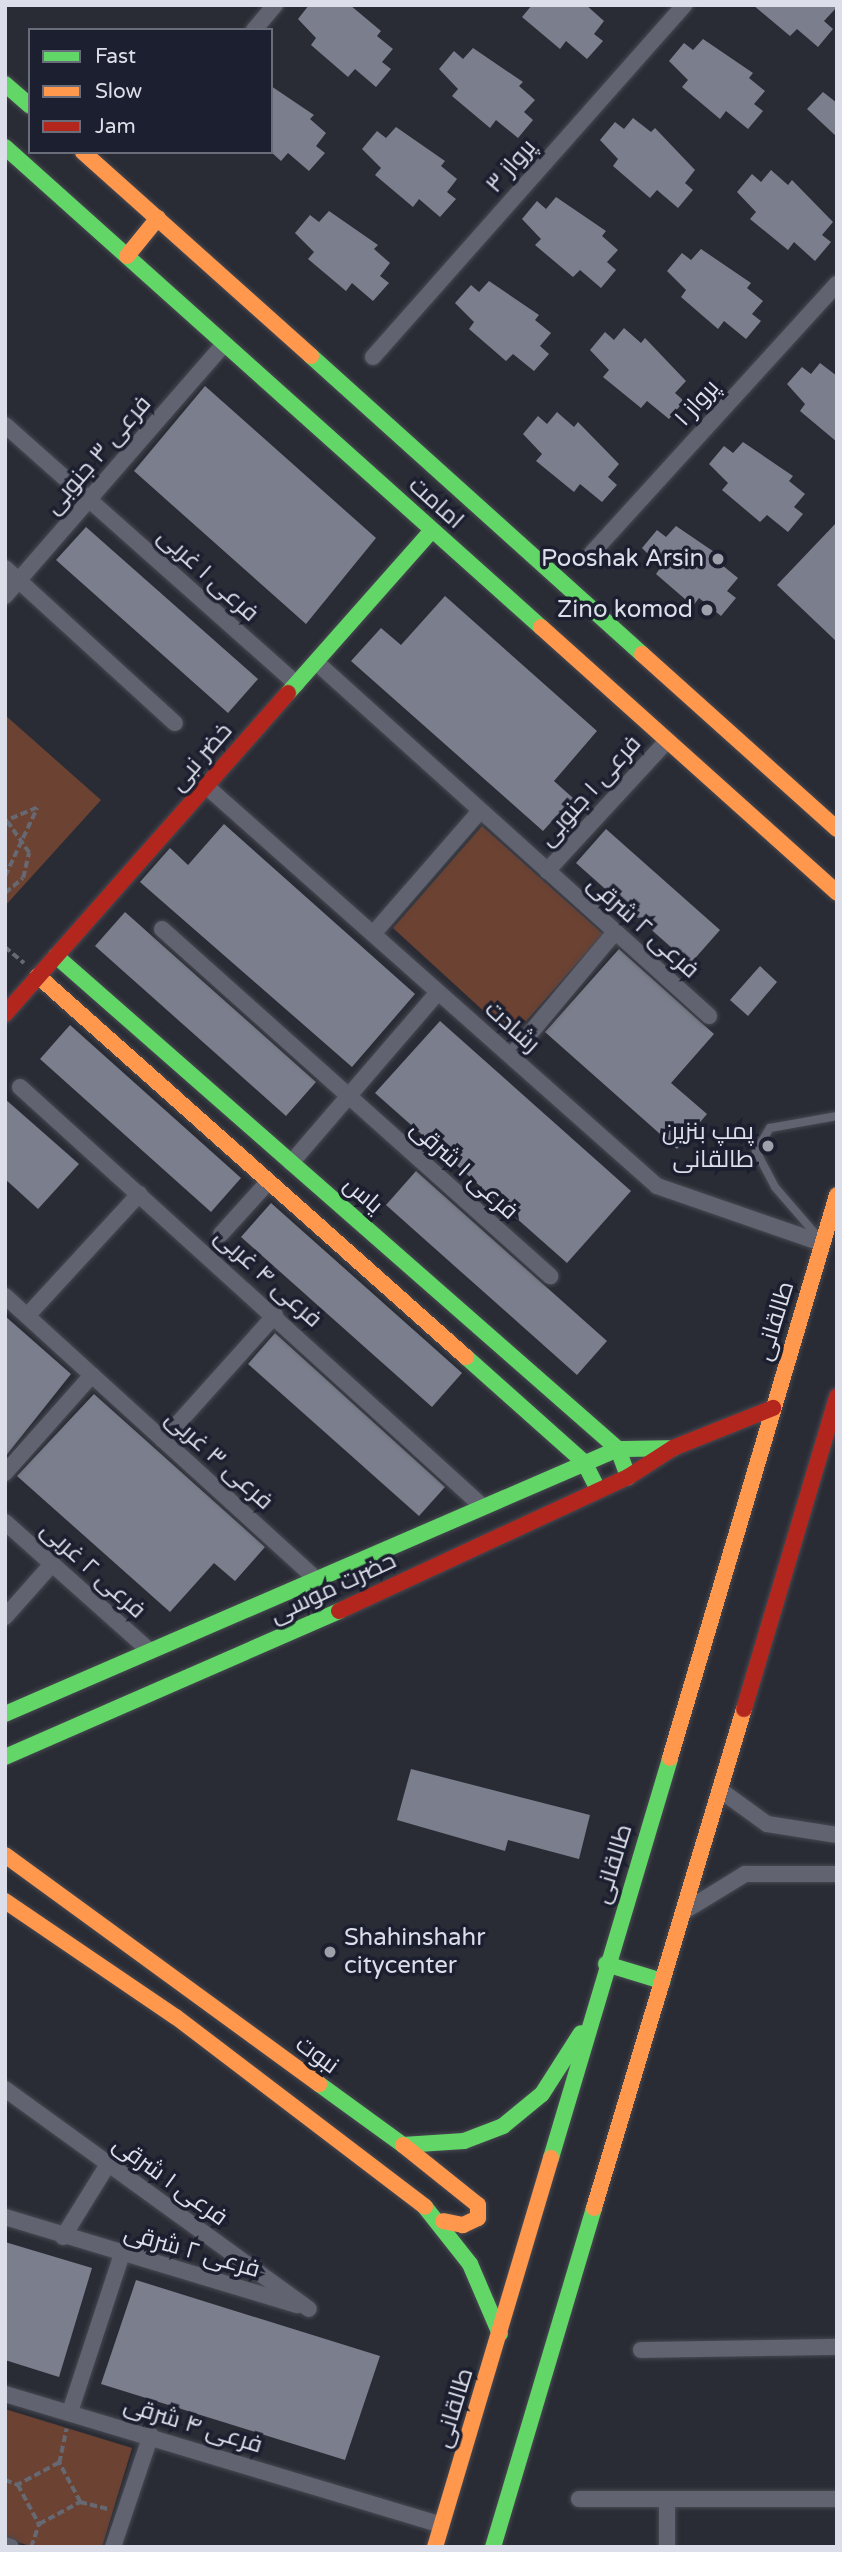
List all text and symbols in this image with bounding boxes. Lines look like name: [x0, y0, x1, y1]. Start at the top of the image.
legend: [28, 28, 273, 154]
text: Fast: [95, 44, 136, 69]
text: Slow: [95, 79, 142, 104]
text: Jam: [95, 114, 136, 139]
street label: پرواز ۳: [480, 133, 542, 199]
street label: پرواز ۱: [669, 374, 725, 432]
street label: فرعی ۳ جنوبی: [39, 390, 157, 520]
street label: امامت: [403, 471, 469, 535]
street label: فرعی ۱ غربی: [152, 522, 264, 628]
place label: Pooshak Arsin: [541, 545, 704, 573]
marker: Pooshak Arsin: [710, 551, 726, 567]
place label: Zino komod: [557, 596, 693, 624]
marker: Zino komod: [699, 602, 715, 618]
street label: خضر نبی: [164, 717, 238, 797]
street label: فرعی ۱ جنوبی: [533, 730, 647, 852]
street label: فرعی ۲ شرقی: [581, 869, 705, 985]
street label: رشادت: [479, 995, 545, 1059]
street label: فرعی ۱ شرقی: [404, 1114, 524, 1226]
place label: پمپ بنزین طالقانی: [662, 1118, 754, 1174]
marker: پمپ بنزین طالقانی: [760, 1138, 776, 1154]
street label: یاس: [337, 1170, 389, 1220]
street label: فرعی ۴ غربی: [208, 1222, 328, 1334]
street label: طالقانی: [749, 1278, 801, 1364]
street label: فرعی ۳ غربی: [159, 1404, 279, 1516]
street label: فرعی ۲ غربی: [35, 1515, 151, 1625]
street label: حضرت موسی: [265, 1546, 401, 1630]
street label: طالقانی: [587, 1821, 639, 1907]
place label: Shahinshahr citycenter: [344, 1924, 485, 1980]
marker: Shahinshahr citycenter: [322, 1944, 338, 1960]
street label: نبوت: [290, 2030, 344, 2080]
street label: فرعی ۱ شرقی: [107, 2130, 233, 2232]
street label: فرعی ۲ شرقی: [121, 2218, 263, 2284]
street label: طالقانی: [428, 2365, 480, 2451]
street label: فرعی ۴ شرقی: [120, 2390, 266, 2460]

